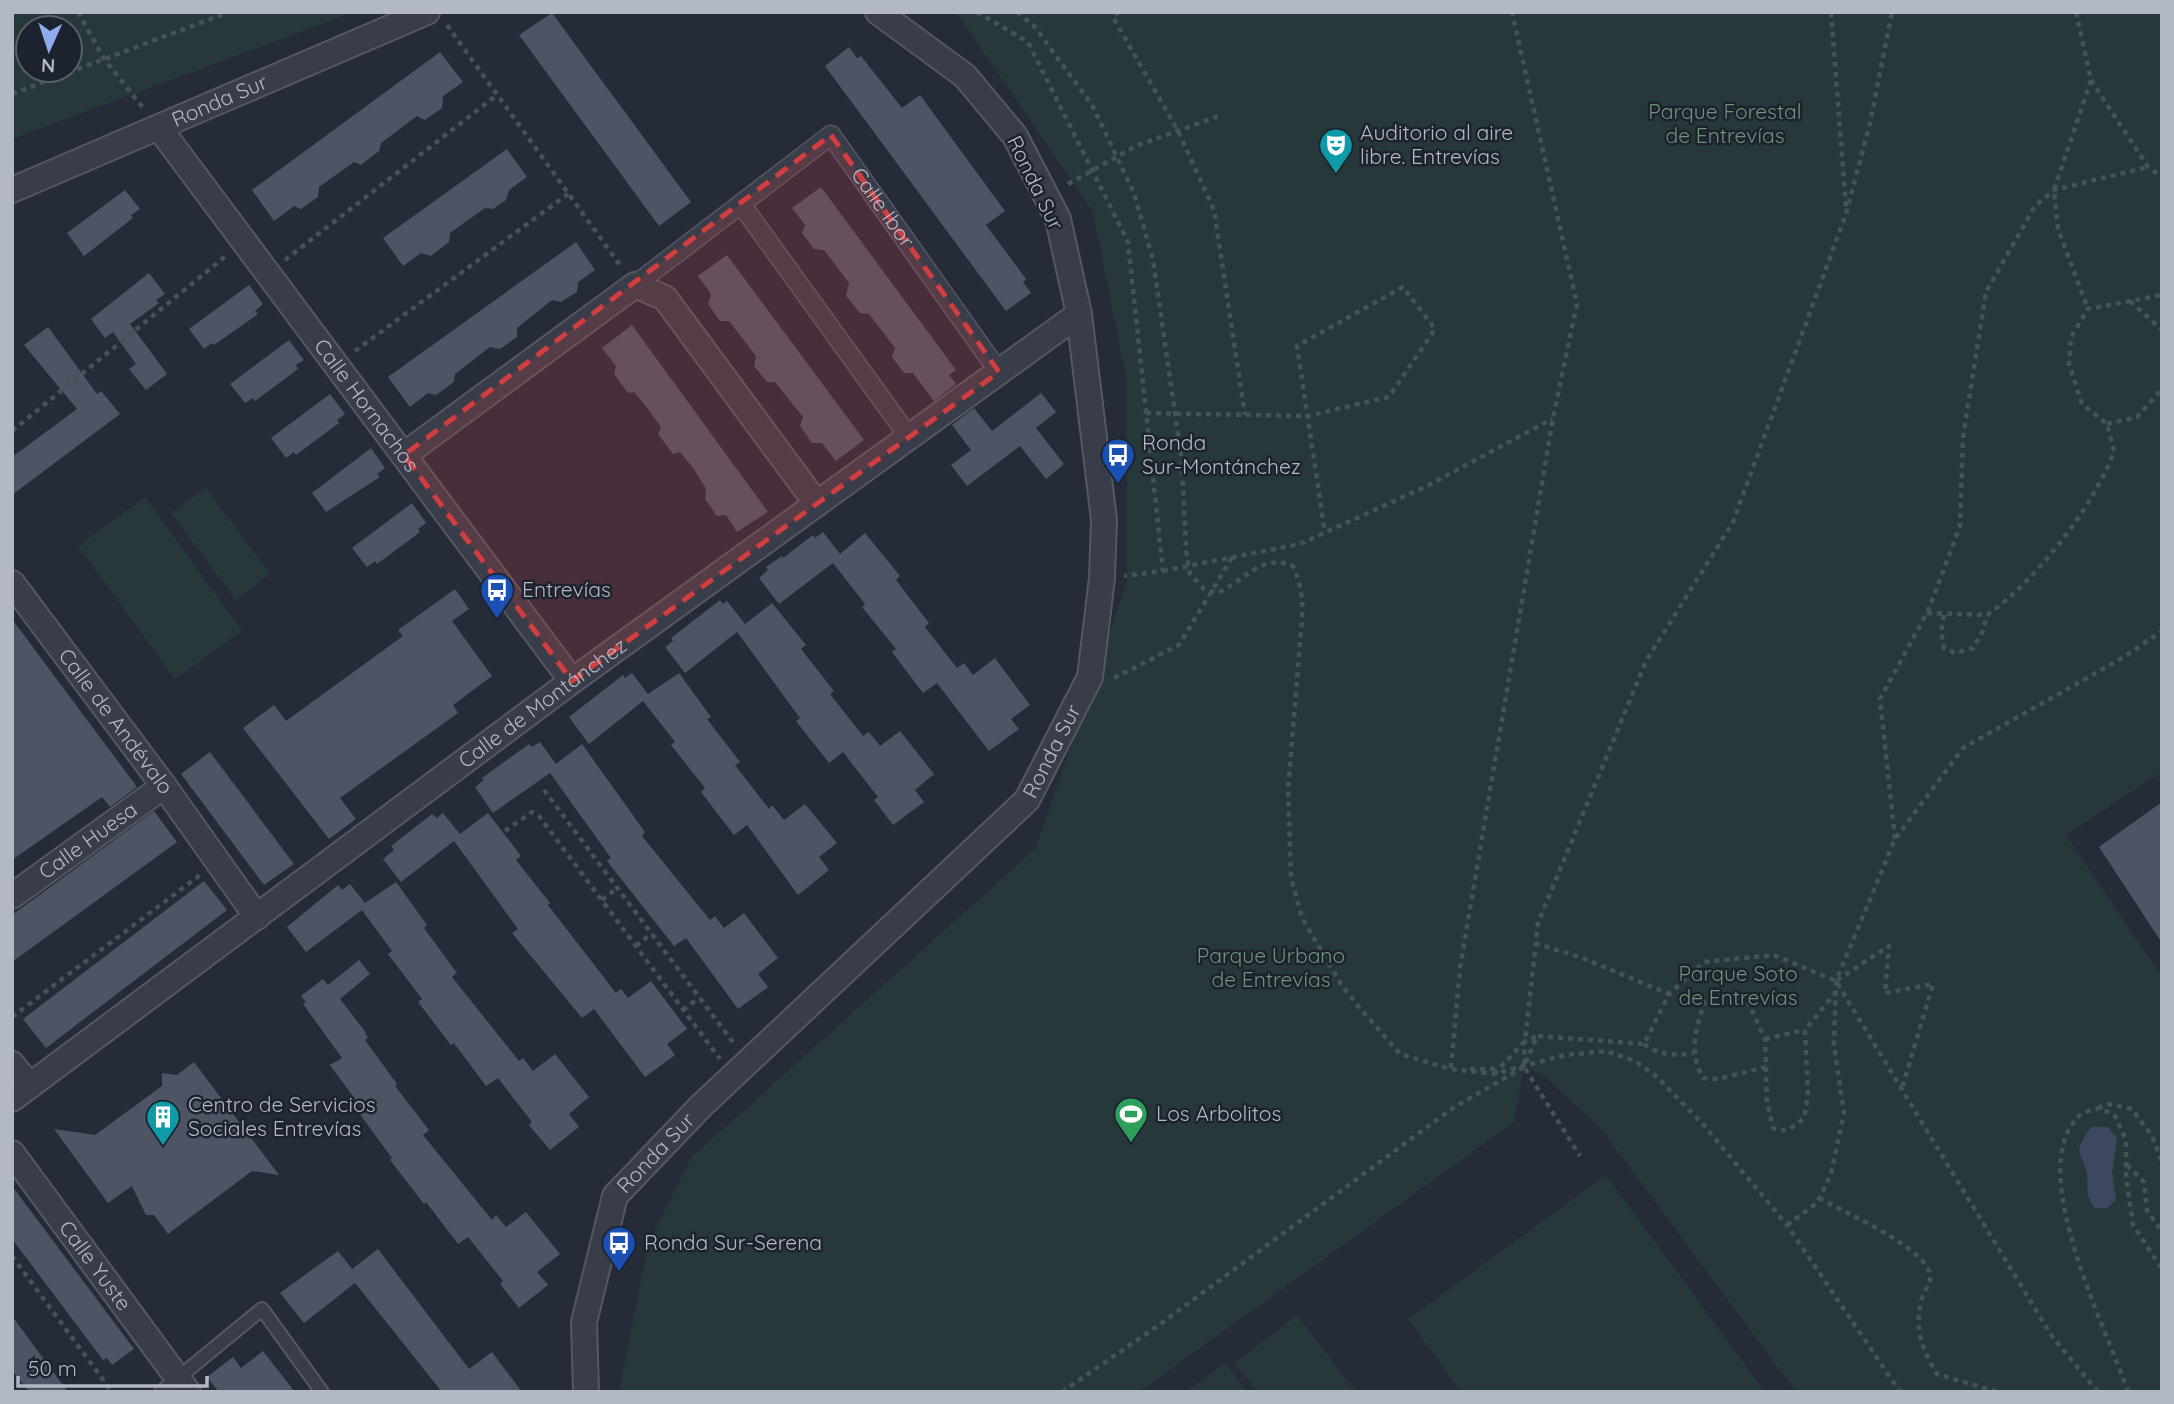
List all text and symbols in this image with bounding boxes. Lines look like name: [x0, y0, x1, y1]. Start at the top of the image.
north arrow: [14, 14, 84, 84]
text: N: [41, 54, 56, 78]
street label: Ronda Sur: [167, 68, 271, 132]
park label: Parque Forestal de Entrevías: [1648, 98, 1802, 148]
place label: Auditorio al aire libre. Entrevías: [1360, 119, 1513, 169]
theatre icon: Auditorio al aire libre. Entrevías: [1317, 126, 1355, 175]
street label: Ronda Sur: [1002, 131, 1070, 234]
street label: Calle Ibor: [846, 162, 921, 252]
street label: Calle Hornachos: [309, 333, 425, 477]
place label: Ronda Sur-Montánchez: [1142, 429, 1301, 479]
bus stop icon: Ronda Sur-Montánchez: [1099, 436, 1137, 485]
bus stop icon: Entrevías: [478, 571, 516, 620]
place label: Entrevías: [522, 576, 611, 602]
street label: Calle de Montánchez: [453, 632, 631, 773]
street label: Calle de Andévalo: [54, 643, 179, 799]
street label: Ronda Sur: [1016, 700, 1086, 802]
street label: Calle Huesa: [33, 796, 142, 884]
park label: Parque Urbano de Entrevías: [1197, 942, 1345, 992]
park label: Parque Soto de Entrevías: [1678, 960, 1798, 1010]
place label: Centro de Servicios Sociales Entrevías: [188, 1091, 376, 1141]
sports icon: Los Arbolitos: [1112, 1095, 1150, 1144]
building icon: Centro de Servicios Sociales Entrevías: [144, 1098, 182, 1147]
place label: Los Arbolitos: [1156, 1100, 1281, 1126]
street label: Ronda Sur: [611, 1107, 700, 1198]
street label: Calle Yuste: [54, 1215, 138, 1315]
bus stop icon: Ronda Sur-Serena: [600, 1224, 638, 1273]
place label: Ronda Sur-Serena: [644, 1229, 822, 1255]
scale bar: [18, 1344, 206, 1388]
text: 50 m: [28, 1355, 77, 1381]

